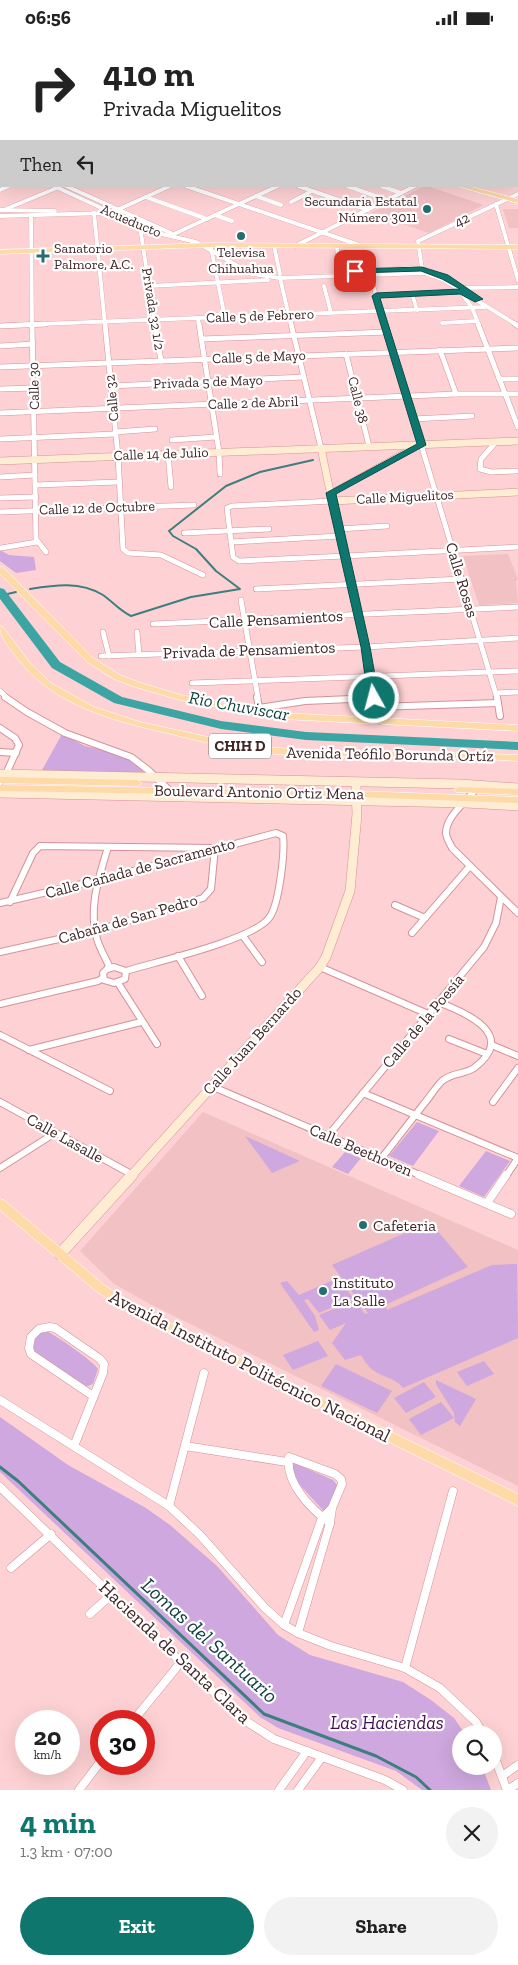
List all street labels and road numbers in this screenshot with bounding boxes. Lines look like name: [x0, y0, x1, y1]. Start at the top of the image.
street label: Acueducto: [98, 201, 164, 241]
street label: 42: [452, 209, 472, 231]
street label: Privada 32 1/2: [138, 266, 168, 352]
street label: Calle 5 de Febrero: [206, 306, 314, 326]
street label: Calle 5 de Mayo: [212, 347, 306, 367]
street label: Calle 30: [25, 362, 43, 410]
street label: Privada 5 de Mayo: [153, 372, 263, 392]
street label: Calle 32: [101, 374, 123, 422]
street label: Calle 38: [344, 375, 372, 425]
street label: Calle 2 de Abril: [207, 393, 299, 413]
street label: Calle 14 de Julio: [113, 444, 209, 464]
street label: Calle Miguelitos: [356, 486, 454, 508]
street label: Calle 12 de Octubre: [39, 497, 156, 519]
street label: Calle Rosas: [442, 540, 482, 620]
street label: Calle Pensamientos: [209, 606, 343, 632]
street label: Privada de Pensamientos: [162, 637, 336, 663]
road number: CHIH D: [209, 733, 271, 759]
street label: Avenida Teófilo Borunda Ortíz: [286, 743, 494, 765]
street label: Boulevard Antonio Ortiz Mena: [154, 781, 364, 803]
street label: Calle Cañada de Sacramento: [43, 834, 237, 902]
street label: Cabaña de San Pedro: [56, 890, 200, 948]
street label: Calle de la Poesía: [378, 970, 468, 1072]
street label: Calle Juan Bernardo: [199, 983, 305, 1099]
street label: Calle Lasalle: [23, 1109, 107, 1167]
street label: Calle Beethoven: [307, 1120, 416, 1181]
street label: Avenida Instituto Politécnico Nacional: [106, 1285, 394, 1447]
street label: Hacienda de Santa Clara: [94, 1576, 256, 1728]

